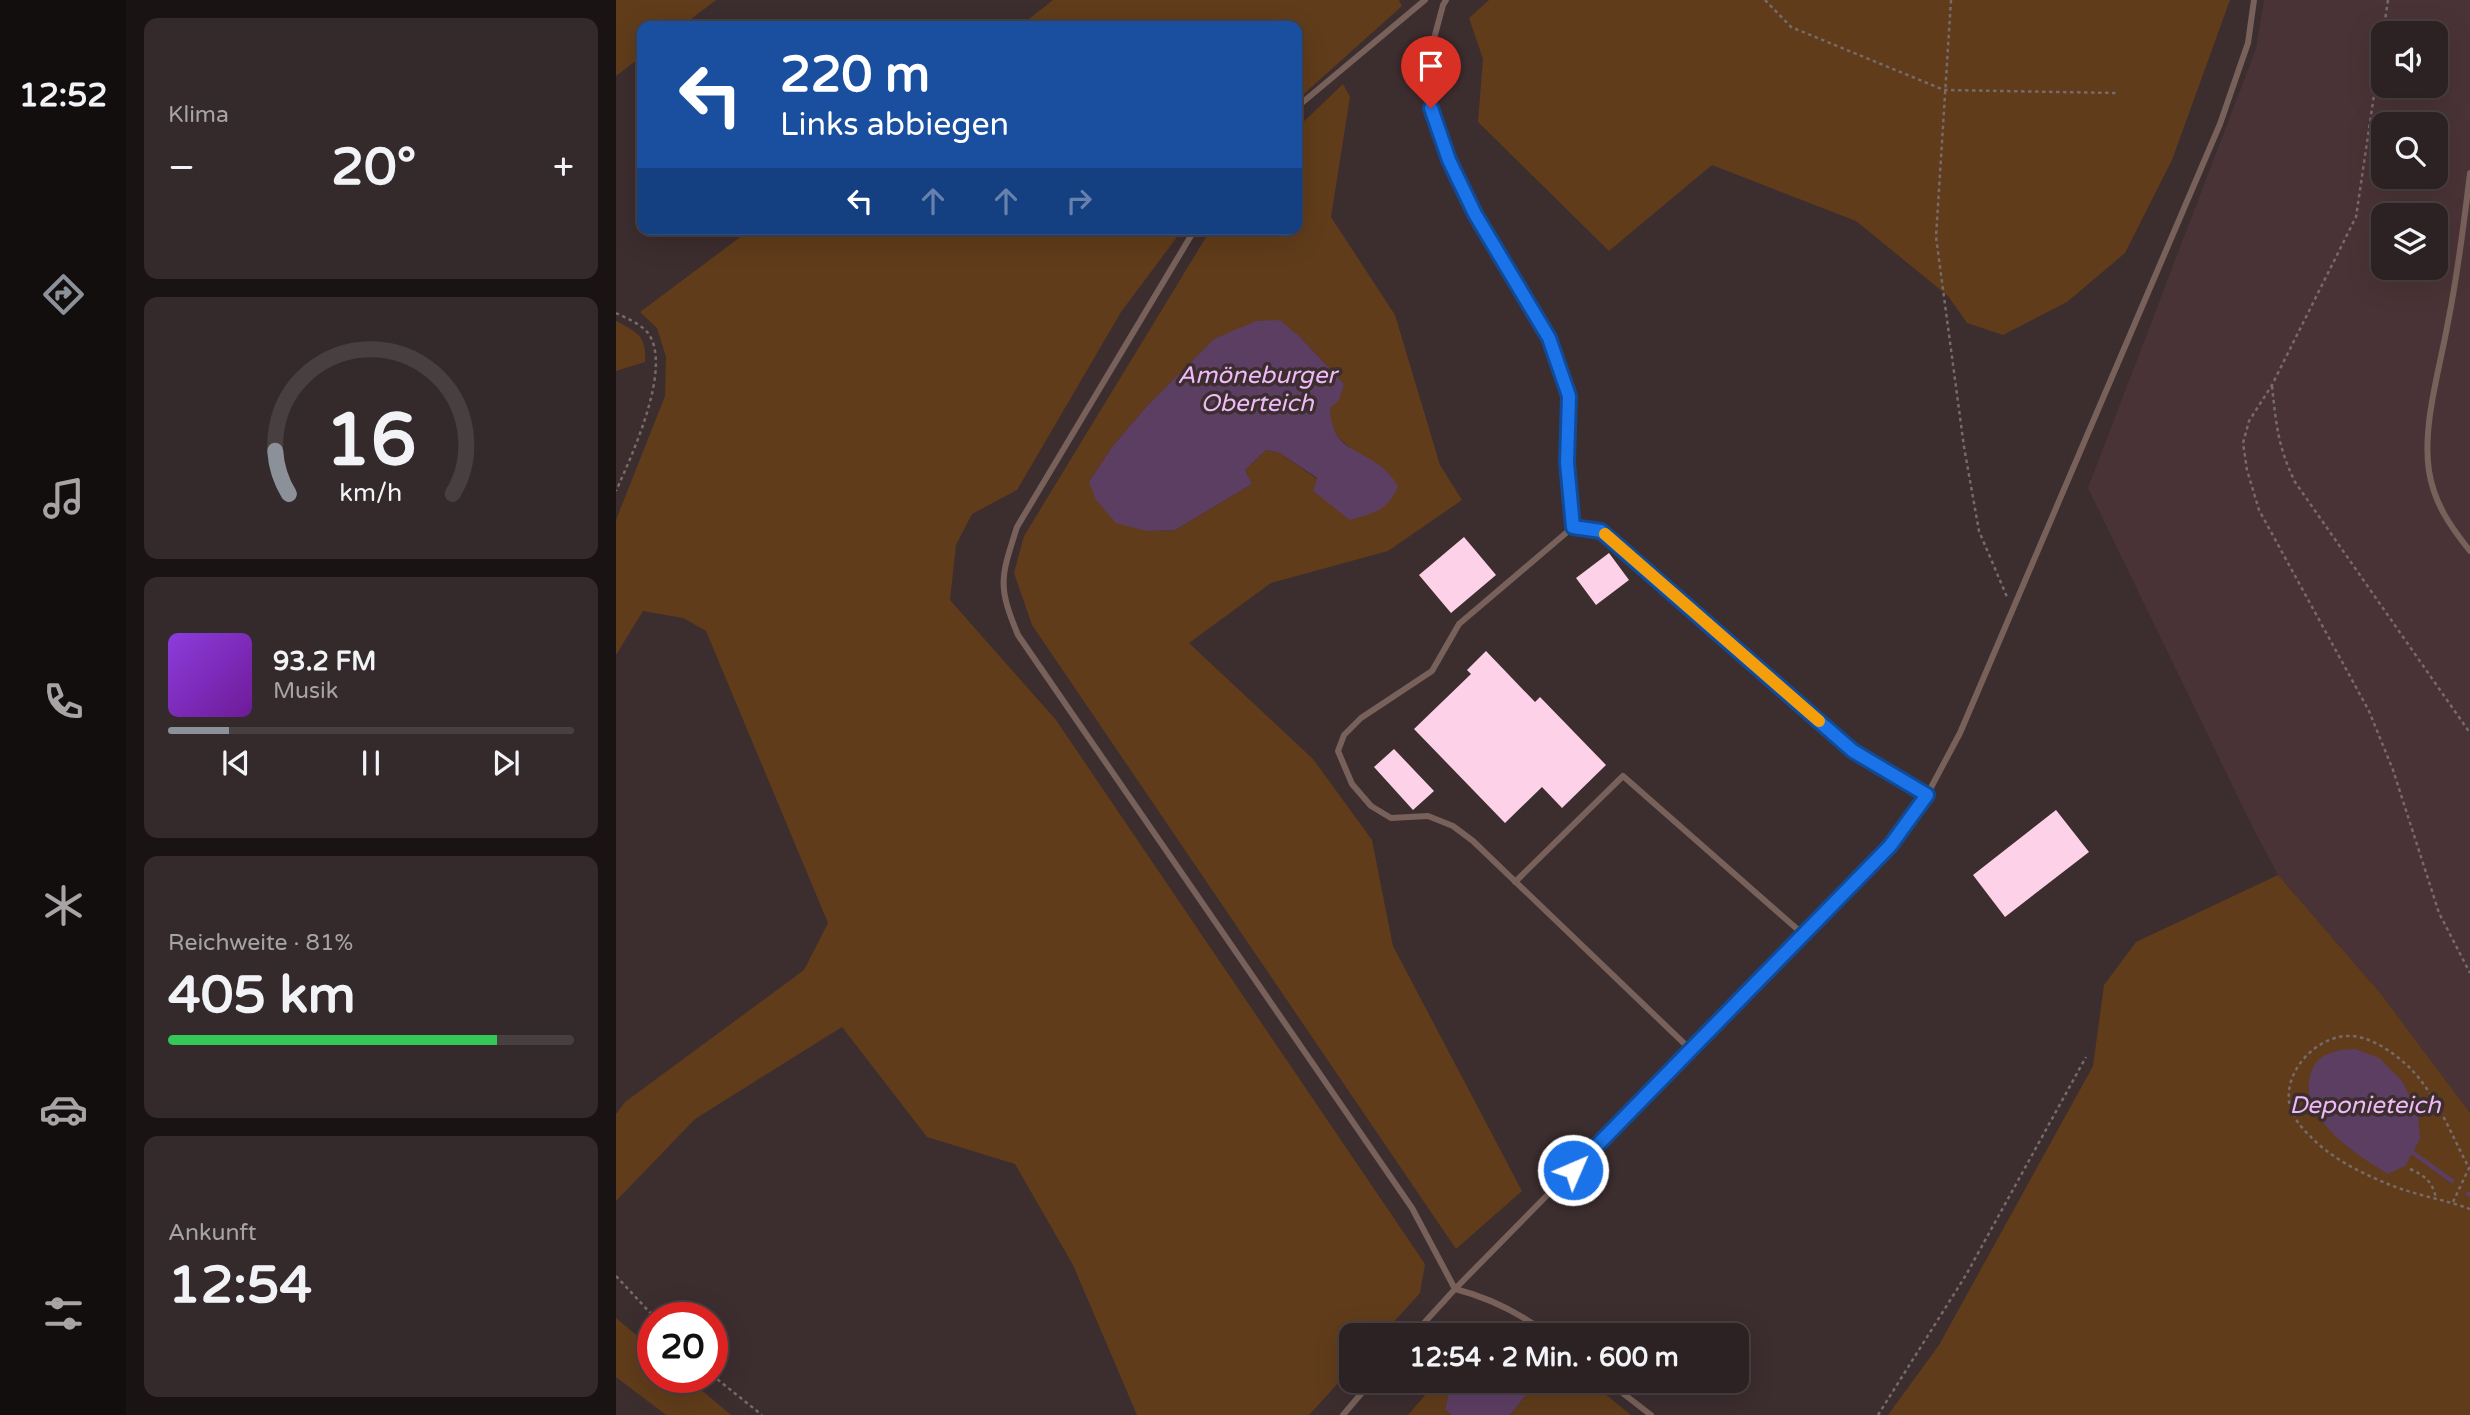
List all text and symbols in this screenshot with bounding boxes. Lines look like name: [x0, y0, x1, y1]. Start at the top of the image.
map controls: [2371, 21, 2448, 280]
button: sound: [2371, 21, 2448, 98]
pin: [1401, 36, 1461, 108]
text: 220 m: [780, 46, 930, 105]
icon: arrive: [1412, 47, 1450, 85]
icon: left: [665, 49, 756, 140]
text: 12:52: [19, 77, 107, 115]
text: Klima: [168, 101, 229, 129]
text: Links abbiegen: [780, 106, 1009, 144]
button: search: [2371, 112, 2448, 189]
text: 20°: [331, 136, 416, 199]
text: −: [168, 145, 195, 191]
text: +: [553, 145, 574, 191]
icon: left: [841, 182, 879, 220]
icon: ahead: [914, 182, 952, 220]
icon: ahead: [987, 182, 1025, 220]
icon: right: [1060, 182, 1098, 220]
button: layers: [2371, 203, 2448, 280]
icon: directions: [39, 270, 88, 319]
water label: Amöneburger Oberteich: [1177, 361, 1339, 418]
text: 16: [325, 398, 417, 486]
icon: music: [39, 474, 88, 523]
text: km/h: [340, 478, 402, 508]
text: 93.2 FM: [273, 646, 376, 677]
icon: phone: [39, 677, 88, 726]
text: Musik: [273, 677, 338, 705]
icon: previous: [217, 744, 255, 782]
icon: pause: [352, 744, 390, 782]
icon: next: [487, 744, 525, 782]
icon: climate: [39, 881, 88, 930]
text: Reichweite · 81%: [168, 929, 353, 957]
text: 405 km: [168, 964, 356, 1027]
icon: car: [39, 1085, 88, 1134]
water label: Deponieteich: [2289, 1091, 2442, 1120]
position arrow: [1536, 1133, 1610, 1207]
text: Ankunft: [168, 1219, 257, 1247]
text: 12:54: [168, 1254, 312, 1317]
icon: filters: [39, 1289, 88, 1338]
speed limit sign: 20: [637, 1302, 728, 1393]
text: 12:54 · 2 Min. · 600 m: [1409, 1342, 1679, 1373]

